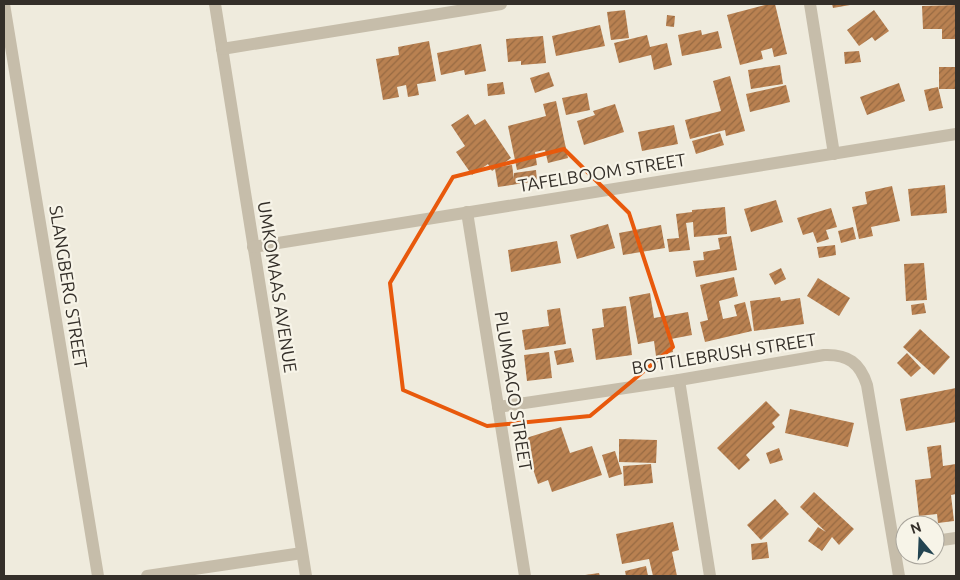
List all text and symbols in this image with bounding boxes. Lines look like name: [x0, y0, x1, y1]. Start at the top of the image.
street label: TAFELBOOM STREET: [517, 149, 687, 195]
street label: UMKOMAAS AVENUE: [255, 200, 301, 374]
street label: SLANGBERG STREET: [46, 204, 92, 370]
street label: PLUMBAGO STREET: [491, 310, 536, 472]
street label: BOTTLEBRUSH STREET: [630, 329, 818, 377]
north arrow: [895, 515, 945, 565]
text: N: [908, 518, 923, 537]

